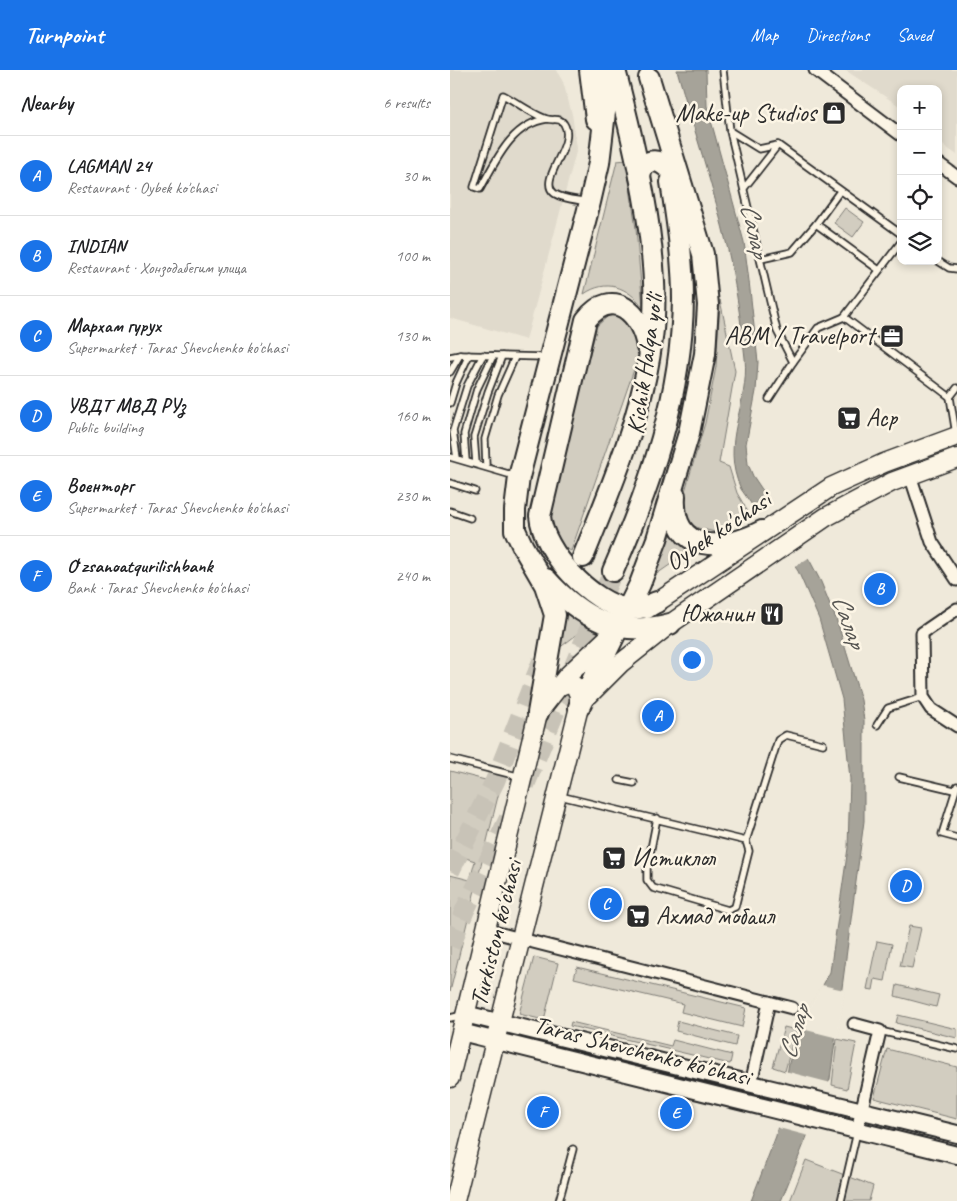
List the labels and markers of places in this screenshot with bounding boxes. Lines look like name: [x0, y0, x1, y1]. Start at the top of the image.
place label: Make-up Studios: [675, 97, 818, 129]
shop icon: Make-up Studios: [821, 100, 847, 126]
place label: ABM / Travelport: [725, 320, 878, 352]
office icon: ABM / Travelport: [879, 323, 905, 349]
place label: Аср: [866, 402, 898, 434]
supermarket icon: Аср: [836, 405, 862, 431]
pin: B: [864, 570, 896, 608]
place label: Южанин: [681, 598, 756, 630]
restaurant icon: Южанин: [759, 601, 785, 627]
pin: A: [642, 697, 674, 735]
place label: Истиклол: [632, 842, 716, 874]
supermarket icon: Истиклол: [601, 845, 627, 871]
pin: D: [890, 867, 922, 905]
pin: C: [590, 885, 622, 923]
place label: Ахмад мобаил: [656, 900, 776, 932]
supermarket icon: Ахмад мобаил: [625, 903, 651, 929]
pin: F: [527, 1093, 559, 1131]
pin: E: [660, 1094, 692, 1132]

